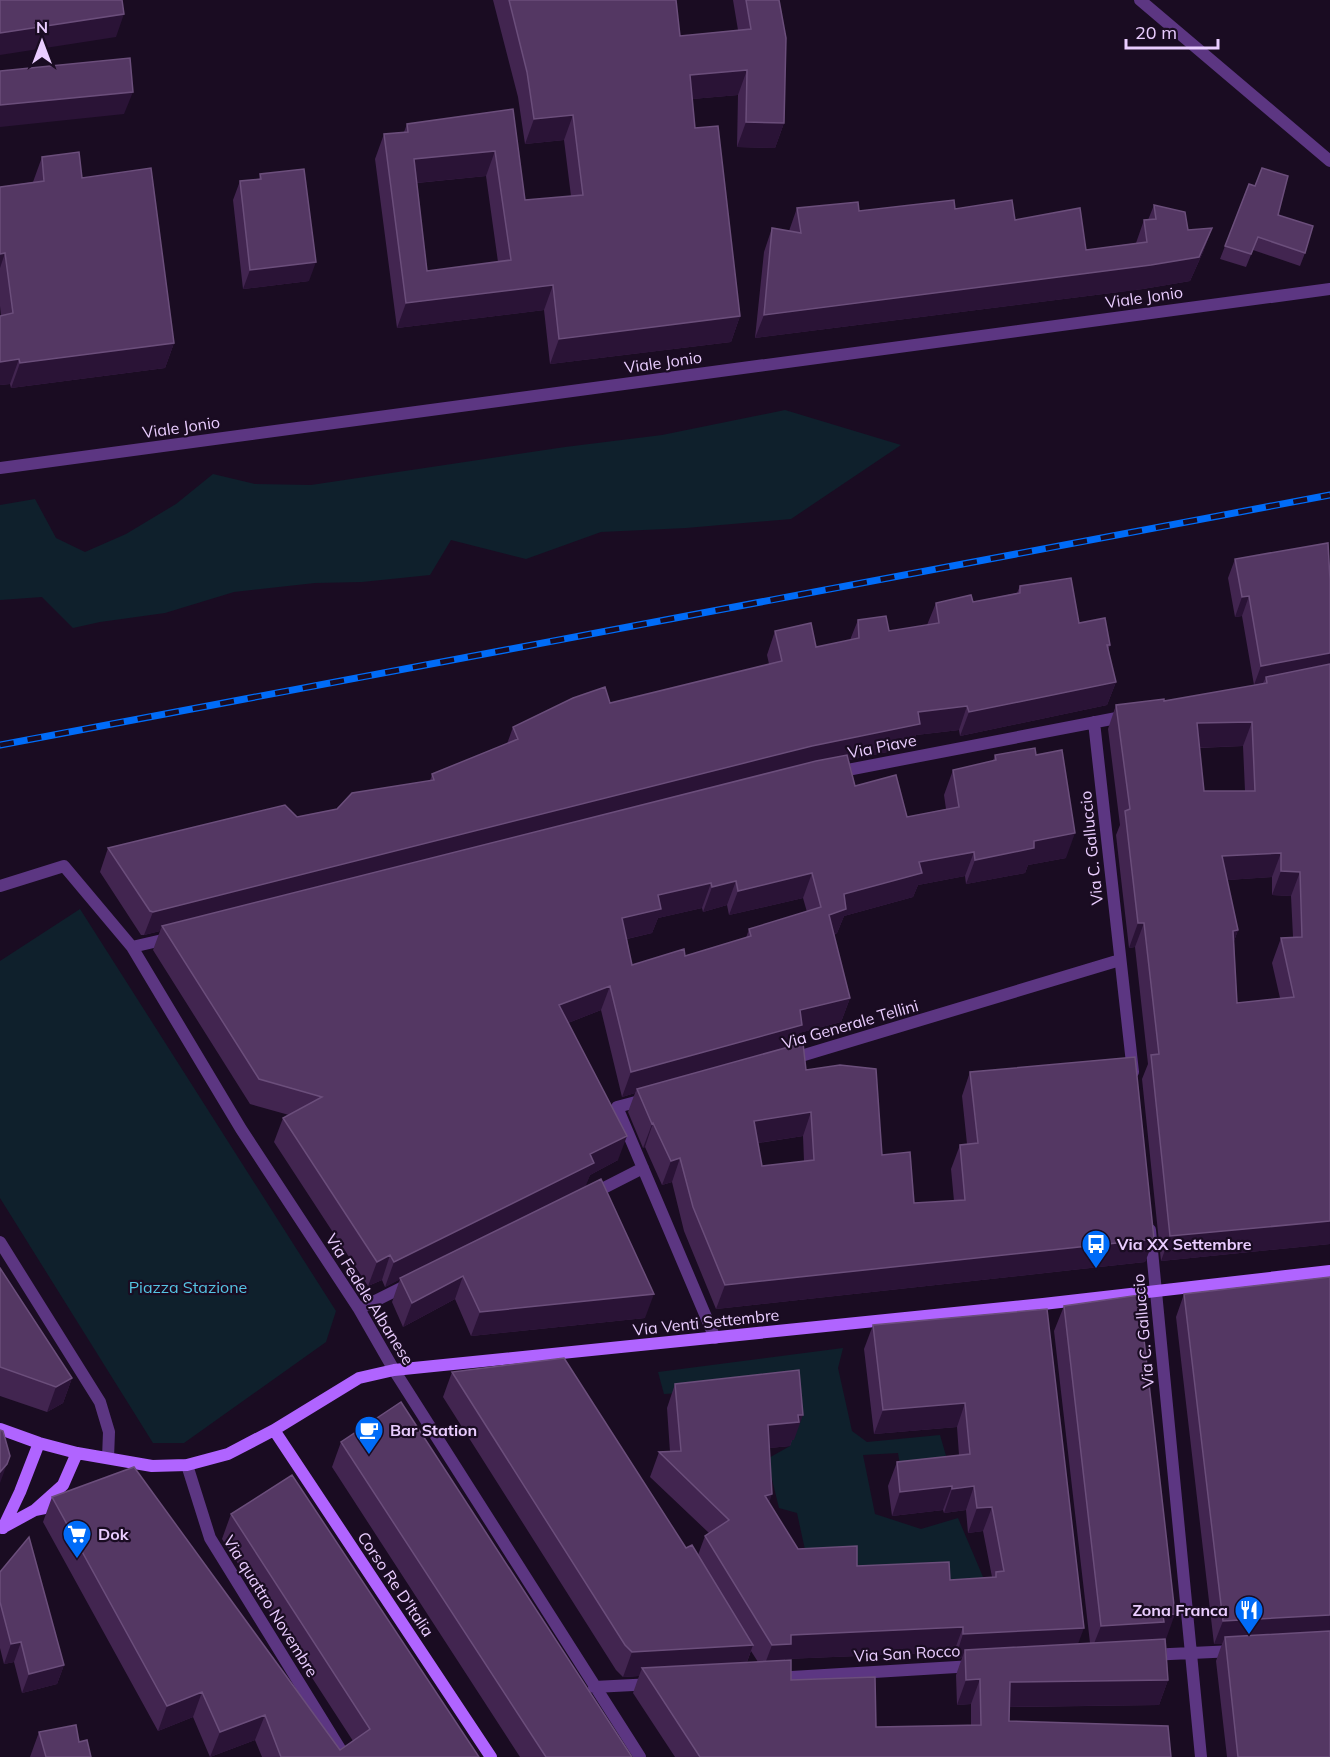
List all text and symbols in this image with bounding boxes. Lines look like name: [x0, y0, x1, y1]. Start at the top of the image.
north arrow: [12, 12, 72, 72]
scale bar: [1126, 12, 1218, 50]
text: N: [36, 17, 48, 37]
text: 20 m: [1135, 21, 1177, 44]
street label: Viale Jonio: [1104, 282, 1184, 312]
street label: Viale Jonio: [623, 347, 703, 377]
street label: Viale Jonio: [141, 412, 221, 442]
street label: Via Piave: [846, 730, 918, 762]
street label: Via C. Galluccio: [1075, 790, 1107, 906]
street label: Via Generale Tellini: [779, 995, 921, 1053]
bus stop icon: Via XX Settembre: [1080, 1228, 1112, 1270]
street label: Via Fedele Albanese: [322, 1230, 418, 1368]
place label: Via XX Settembre: [1116, 1234, 1252, 1254]
street label: Via C. Galluccio: [1128, 1273, 1158, 1389]
park label: Piazza Stazione: [129, 1277, 247, 1297]
street label: Via Venti Settembre: [632, 1304, 780, 1340]
cafe icon: Bar Station: [353, 1414, 385, 1456]
place label: Bar Station: [390, 1420, 477, 1440]
supermarket icon: Dok: [61, 1518, 93, 1560]
place label: Dok: [98, 1524, 130, 1544]
street label: Corso Re D'Italia: [354, 1528, 438, 1640]
street label: Via quattro Novembre: [219, 1531, 323, 1681]
restaurant icon: Zona Franca: [1233, 1594, 1265, 1636]
place label: Zona Franca: [1132, 1600, 1228, 1620]
street label: Via San Rocco: [853, 1640, 961, 1666]

